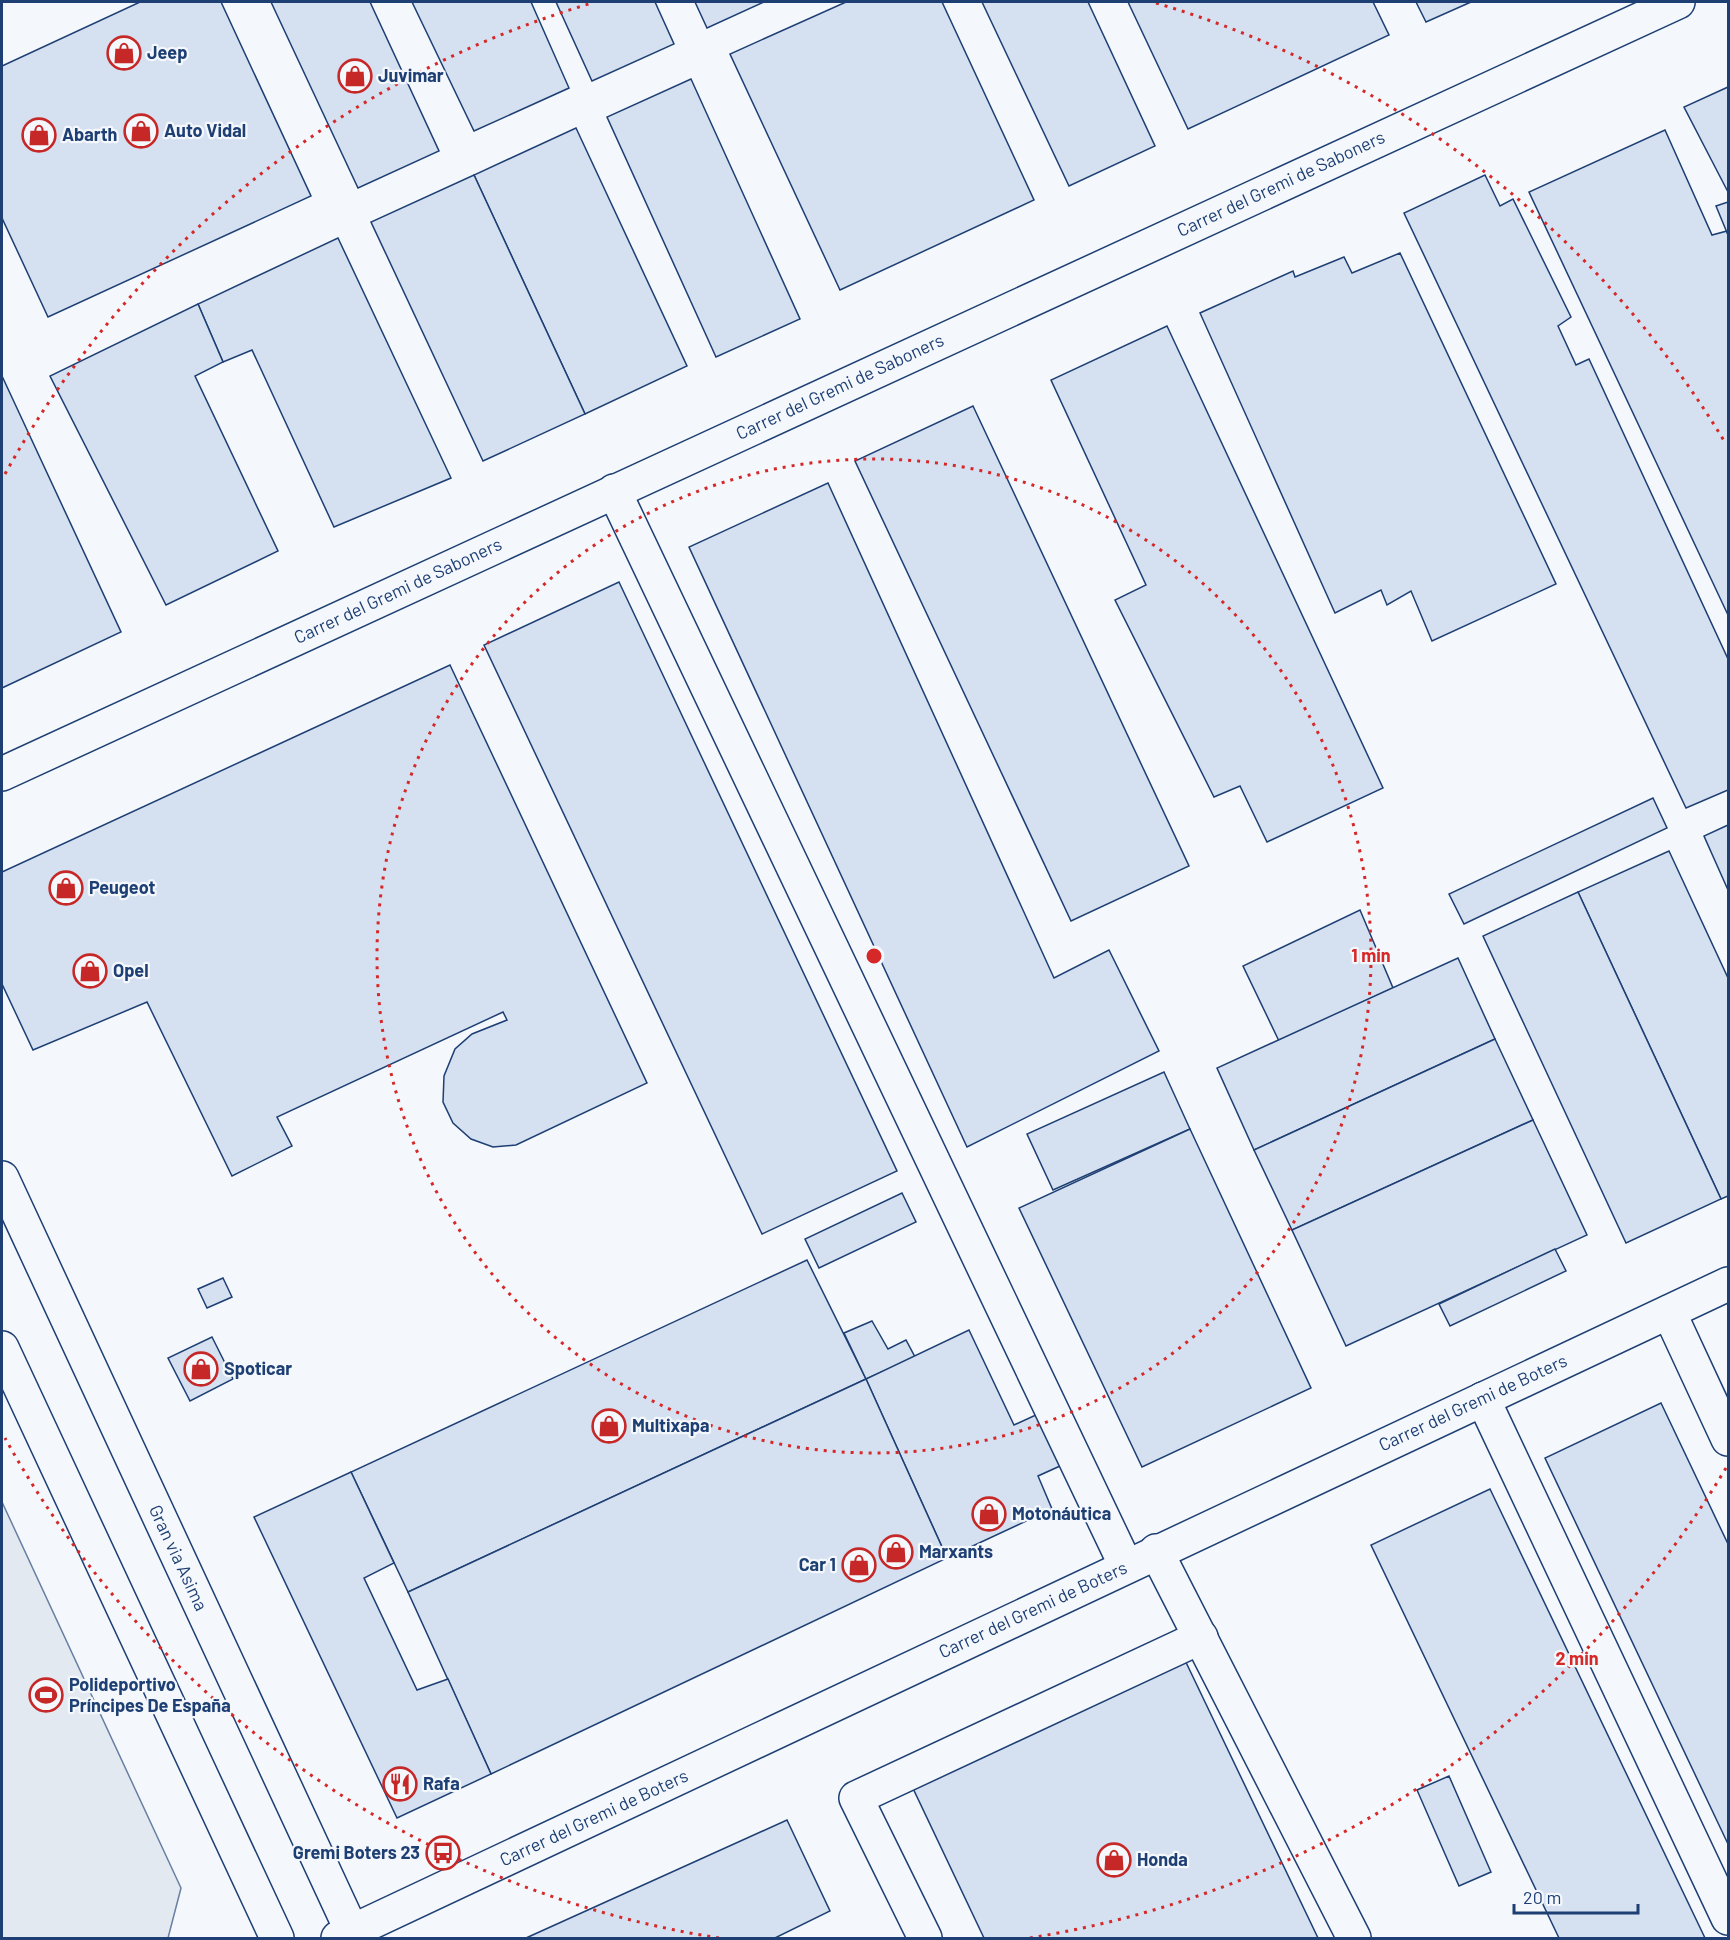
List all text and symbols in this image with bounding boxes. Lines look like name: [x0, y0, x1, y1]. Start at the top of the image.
shop icon: Jeep: [106, 35, 142, 71]
place label: Jeep: [147, 41, 187, 63]
shop icon: Juvimar: [337, 58, 373, 94]
place label: Juvimar: [378, 64, 444, 86]
shop icon: Auto Vidal: [123, 113, 159, 149]
shop icon: Abarth: [21, 117, 57, 153]
place label: Auto Vidal: [164, 119, 246, 141]
place label: Abarth: [62, 123, 117, 145]
street label: Carrer del Gremi de Saboners: [1173, 125, 1388, 241]
street label: Carrer del Gremi de Saboners: [732, 328, 947, 444]
street label: Carrer del Gremi de Saboners: [290, 532, 505, 648]
shop icon: Peugeot: [48, 870, 84, 906]
place label: Peugeot: [89, 876, 155, 898]
text: 1 min: [1351, 944, 1391, 966]
centre of rings: [864, 946, 884, 966]
shop icon: Opel: [72, 953, 108, 989]
place label: Opel: [113, 959, 149, 981]
street label: Carrer del Gremi de Boters: [1375, 1349, 1570, 1455]
shop icon: Spoticar: [183, 1351, 219, 1387]
place label: Spoticar: [224, 1357, 292, 1379]
shop icon: Multixapa: [591, 1408, 627, 1444]
place label: Multixapa: [632, 1414, 709, 1436]
shop icon: Motonáutica: [971, 1496, 1007, 1532]
street label: Gran via Asima: [145, 1501, 213, 1614]
place label: Motonáutica: [1012, 1502, 1111, 1524]
shop icon: Marxants: [878, 1534, 914, 1570]
place label: Marxants: [919, 1540, 993, 1562]
shop icon: Car 1: [841, 1547, 877, 1583]
place label: Car 1: [799, 1553, 836, 1575]
street label: Carrer del Gremi de Boters: [935, 1556, 1130, 1662]
text: 2 min: [1555, 1647, 1599, 1669]
place label: Polideportivo Príncipes De España: [69, 1673, 231, 1716]
sports icon: Polideportivo Príncipes De España: [28, 1677, 64, 1713]
street label: Carrer del Gremi de Boters: [496, 1764, 691, 1870]
restaurant icon: Rafa: [382, 1766, 418, 1802]
place label: Rafa: [423, 1772, 460, 1794]
bus stop icon: Gremi Boters 23: [425, 1835, 461, 1871]
place label: Gremi Boters 23: [293, 1841, 420, 1863]
shop icon: Honda: [1096, 1842, 1132, 1878]
place label: Honda: [1137, 1848, 1188, 1870]
scale bar: [1514, 1877, 1638, 1915]
text: 20 m: [1523, 1886, 1561, 1908]

